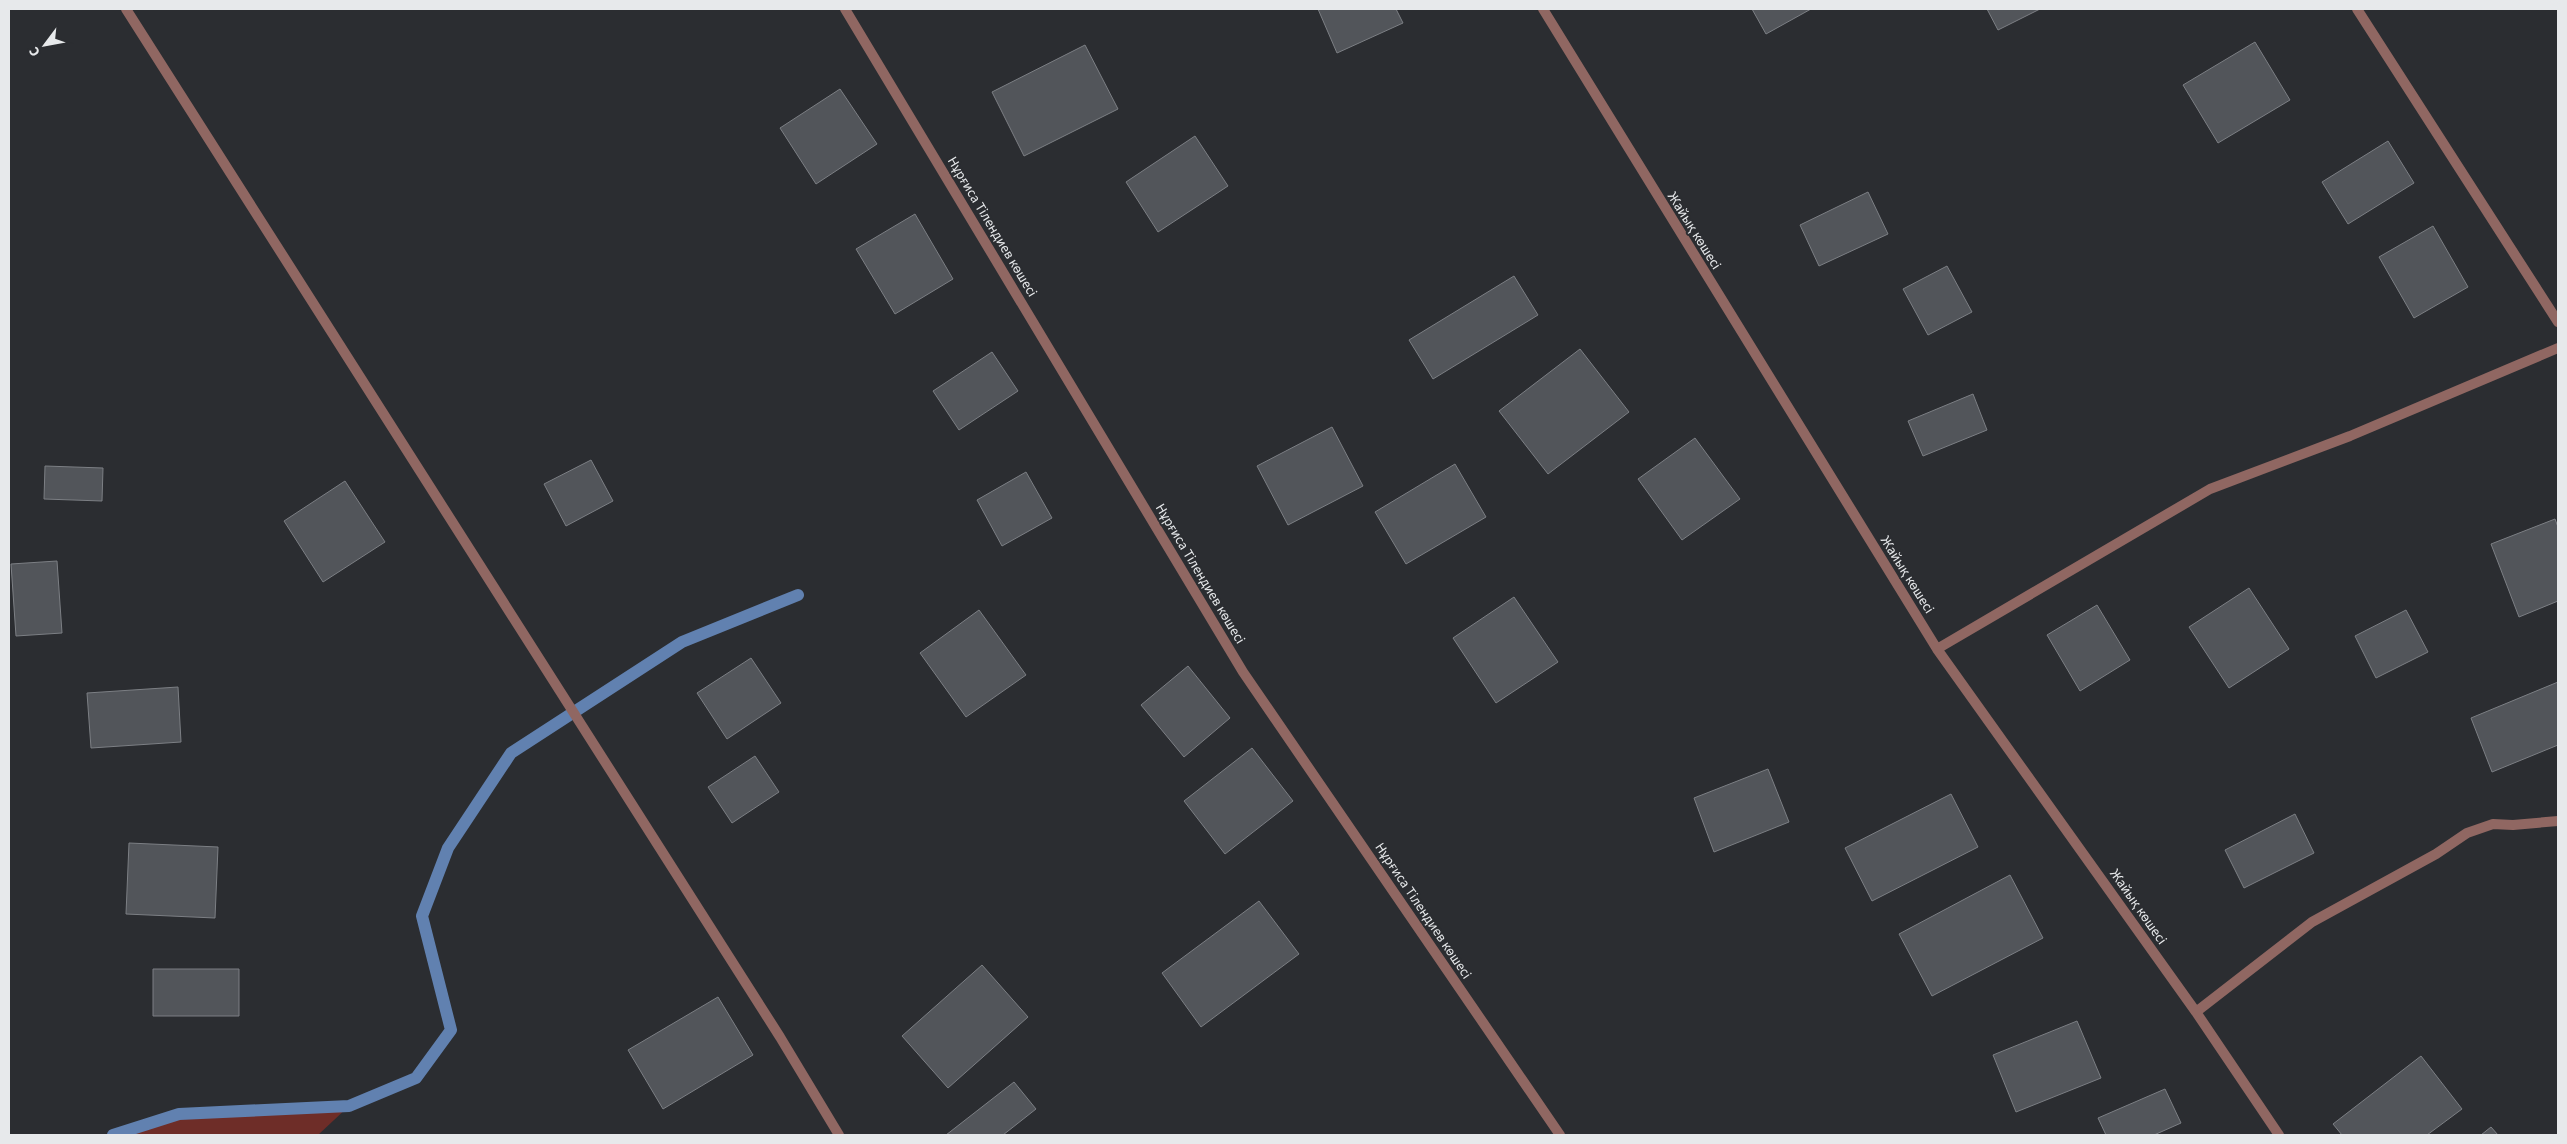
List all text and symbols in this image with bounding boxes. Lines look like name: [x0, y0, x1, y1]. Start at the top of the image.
north arrow: [20, 20, 70, 70]
text: С: [24, 43, 45, 60]
street label: Нұрғиса Тілендиев көшесі: [942, 153, 1042, 301]
street label: Жайық көшесі: [1662, 188, 1726, 274]
street label: Нұрғиса Тілендиев көшесі: [1150, 500, 1250, 648]
street label: Жайық көшесі: [1875, 532, 1939, 618]
street label: Нұрғиса Тілендиев көшесі: [1370, 839, 1476, 983]
street label: Жайық көшесі: [2105, 865, 2171, 949]

